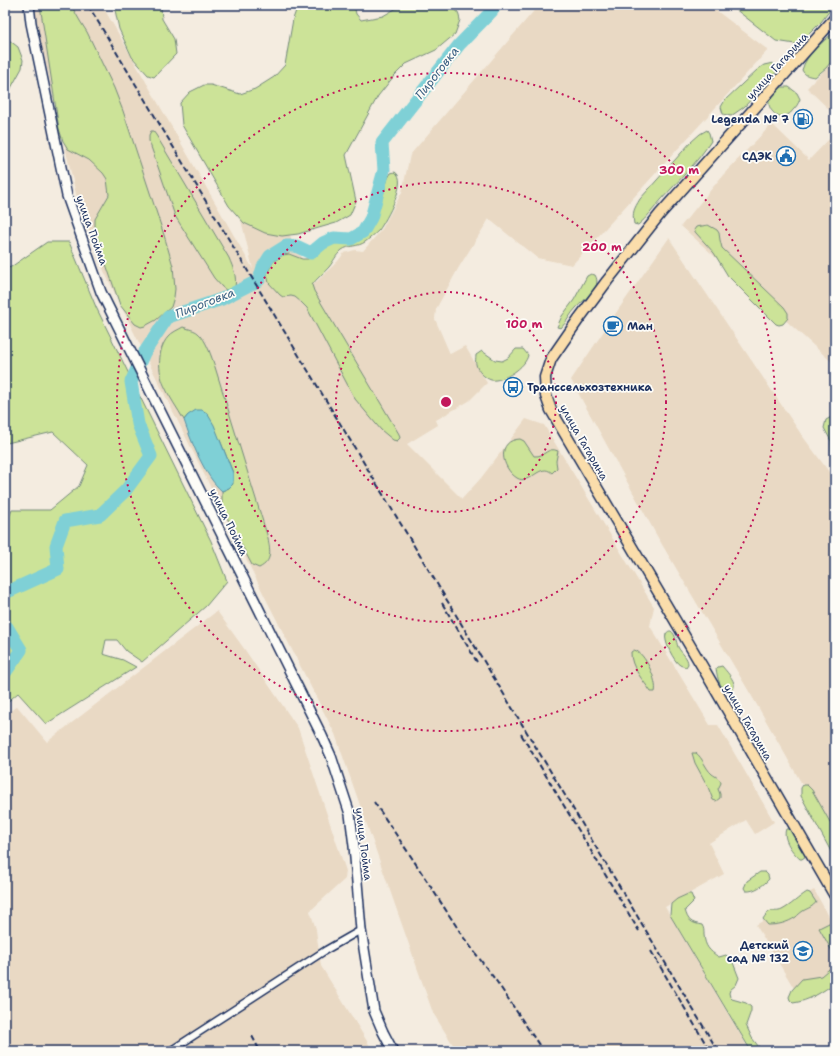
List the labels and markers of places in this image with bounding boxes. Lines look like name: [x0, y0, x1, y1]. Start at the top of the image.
fuel station icon: Legenda № 7: [792, 108, 814, 130]
place label: Legenda № 7: [711, 112, 789, 127]
public building icon: СДЭК: [775, 145, 797, 167]
place label: СДЭК: [742, 149, 772, 164]
cafe icon: Ман: [602, 315, 624, 337]
place label: Ман: [627, 319, 653, 334]
bus stop icon: Транссельхозтехника: [502, 376, 524, 398]
place label: Транссельхозтехника: [527, 380, 653, 395]
centre of rings: [439, 395, 453, 409]
place label: Детский сад № 132: [727, 938, 789, 966]
school or university icon: Детский сад № 132: [792, 940, 814, 962]

